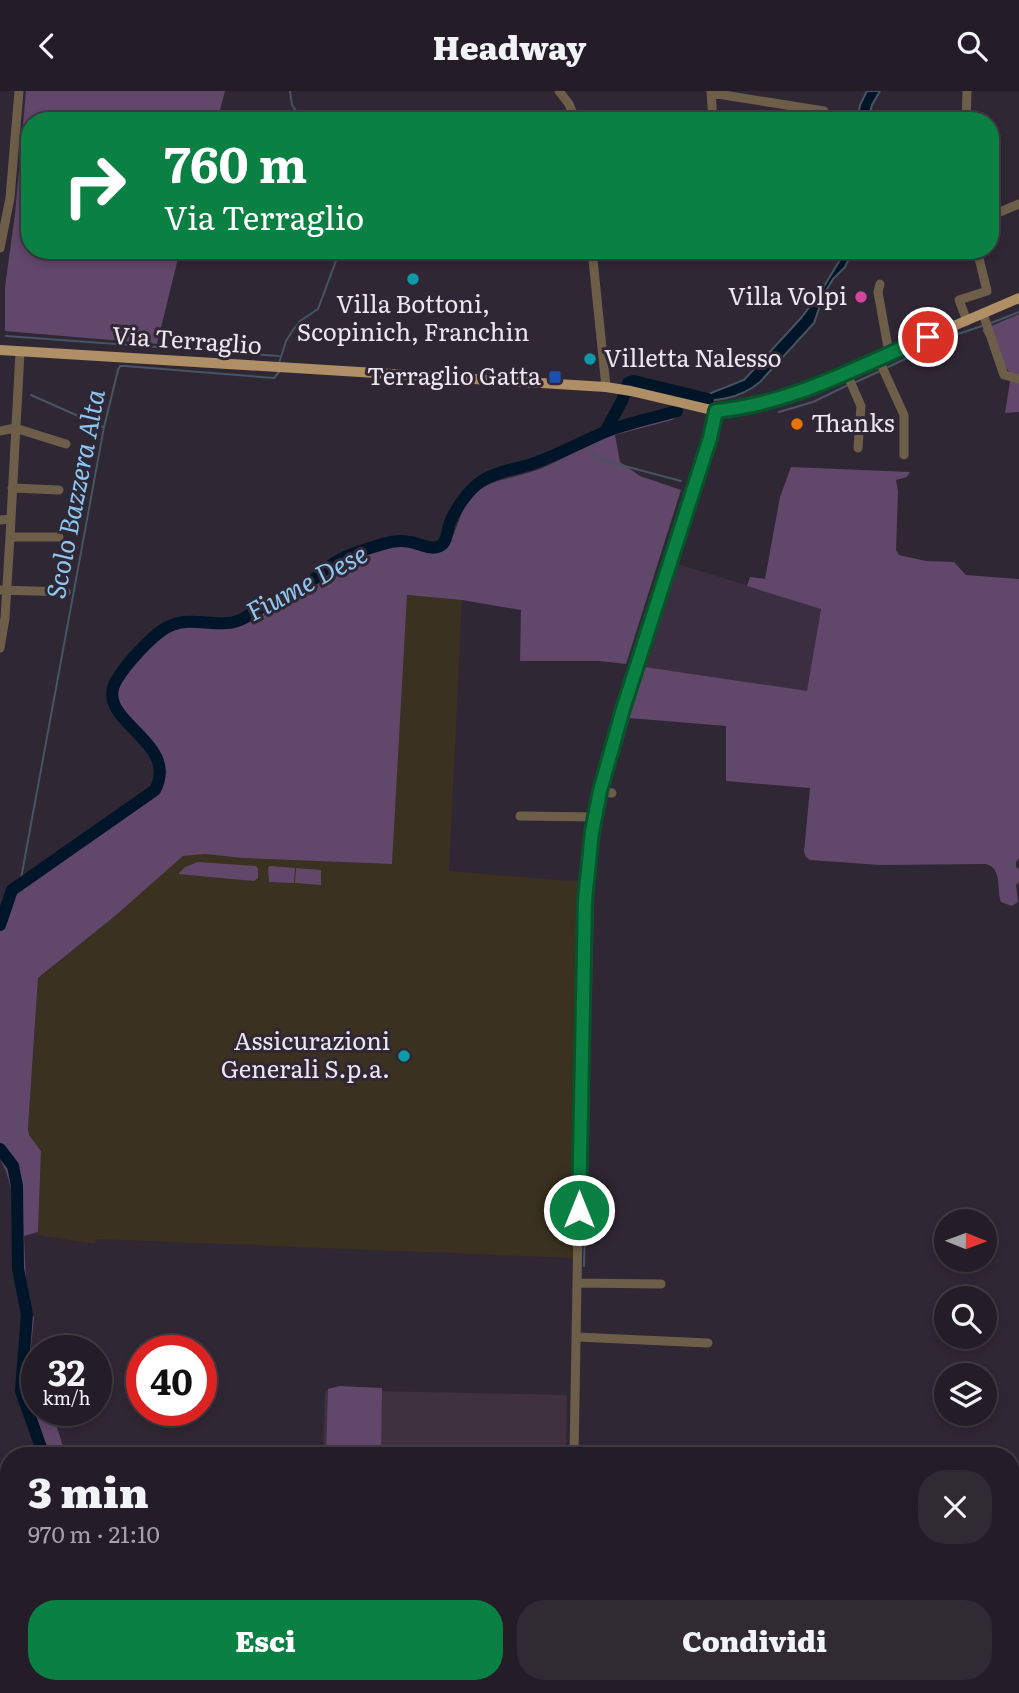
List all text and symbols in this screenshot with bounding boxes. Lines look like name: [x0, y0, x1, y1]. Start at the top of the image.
text: Headway: [433, 22, 586, 70]
icon: back: [28, 27, 66, 65]
icon: search: [953, 27, 991, 65]
text: 760 m: [164, 125, 307, 198]
icon: right: [49, 140, 140, 231]
text: Via Terraglio: [164, 192, 364, 240]
marker: Villa Bottoni, Scopinich, Franchin: [405, 271, 421, 287]
place label: Villa Volpi: [728, 277, 847, 312]
place label: Villa Bottoni, Scopinich, Franchin: [297, 285, 529, 348]
marker: Villa Volpi: [853, 289, 869, 305]
pin: [898, 307, 958, 367]
street label: Via Terraglio: [111, 316, 263, 361]
icon: arrive: [909, 318, 947, 356]
place label: Villetta Nalesso: [604, 339, 782, 374]
marker: Villetta Nalesso: [582, 351, 598, 367]
place label: Terraglio Gatta: [367, 357, 541, 392]
marker: Terraglio Gatta: [547, 369, 563, 385]
water label: Scolo Bazzera Alta: [34, 385, 113, 602]
place label: Thanks: [811, 404, 895, 439]
marker: Thanks: [789, 416, 805, 432]
water label: Fiume Dese: [238, 532, 373, 629]
place label: Assicurazioni Generali S.p.a.: [221, 1022, 390, 1085]
marker: Assicurazioni Generali S.p.a.: [396, 1048, 412, 1064]
position arrow: [542, 1173, 616, 1247]
north arrow: [934, 1209, 998, 1272]
map controls: [934, 1209, 997, 1426]
button: search: [934, 1286, 997, 1349]
speed limit sign: 40: [126, 1335, 217, 1426]
text: 32: [48, 1345, 85, 1397]
button: layers: [934, 1363, 997, 1426]
text: km/h: [43, 1384, 90, 1411]
text: 3 min: [28, 1459, 149, 1521]
button: close: [918, 1470, 992, 1544]
text: 970 m · 21:10: [28, 1516, 160, 1550]
button: Esci: [28, 1600, 503, 1680]
button: Condividi: [517, 1600, 992, 1680]

